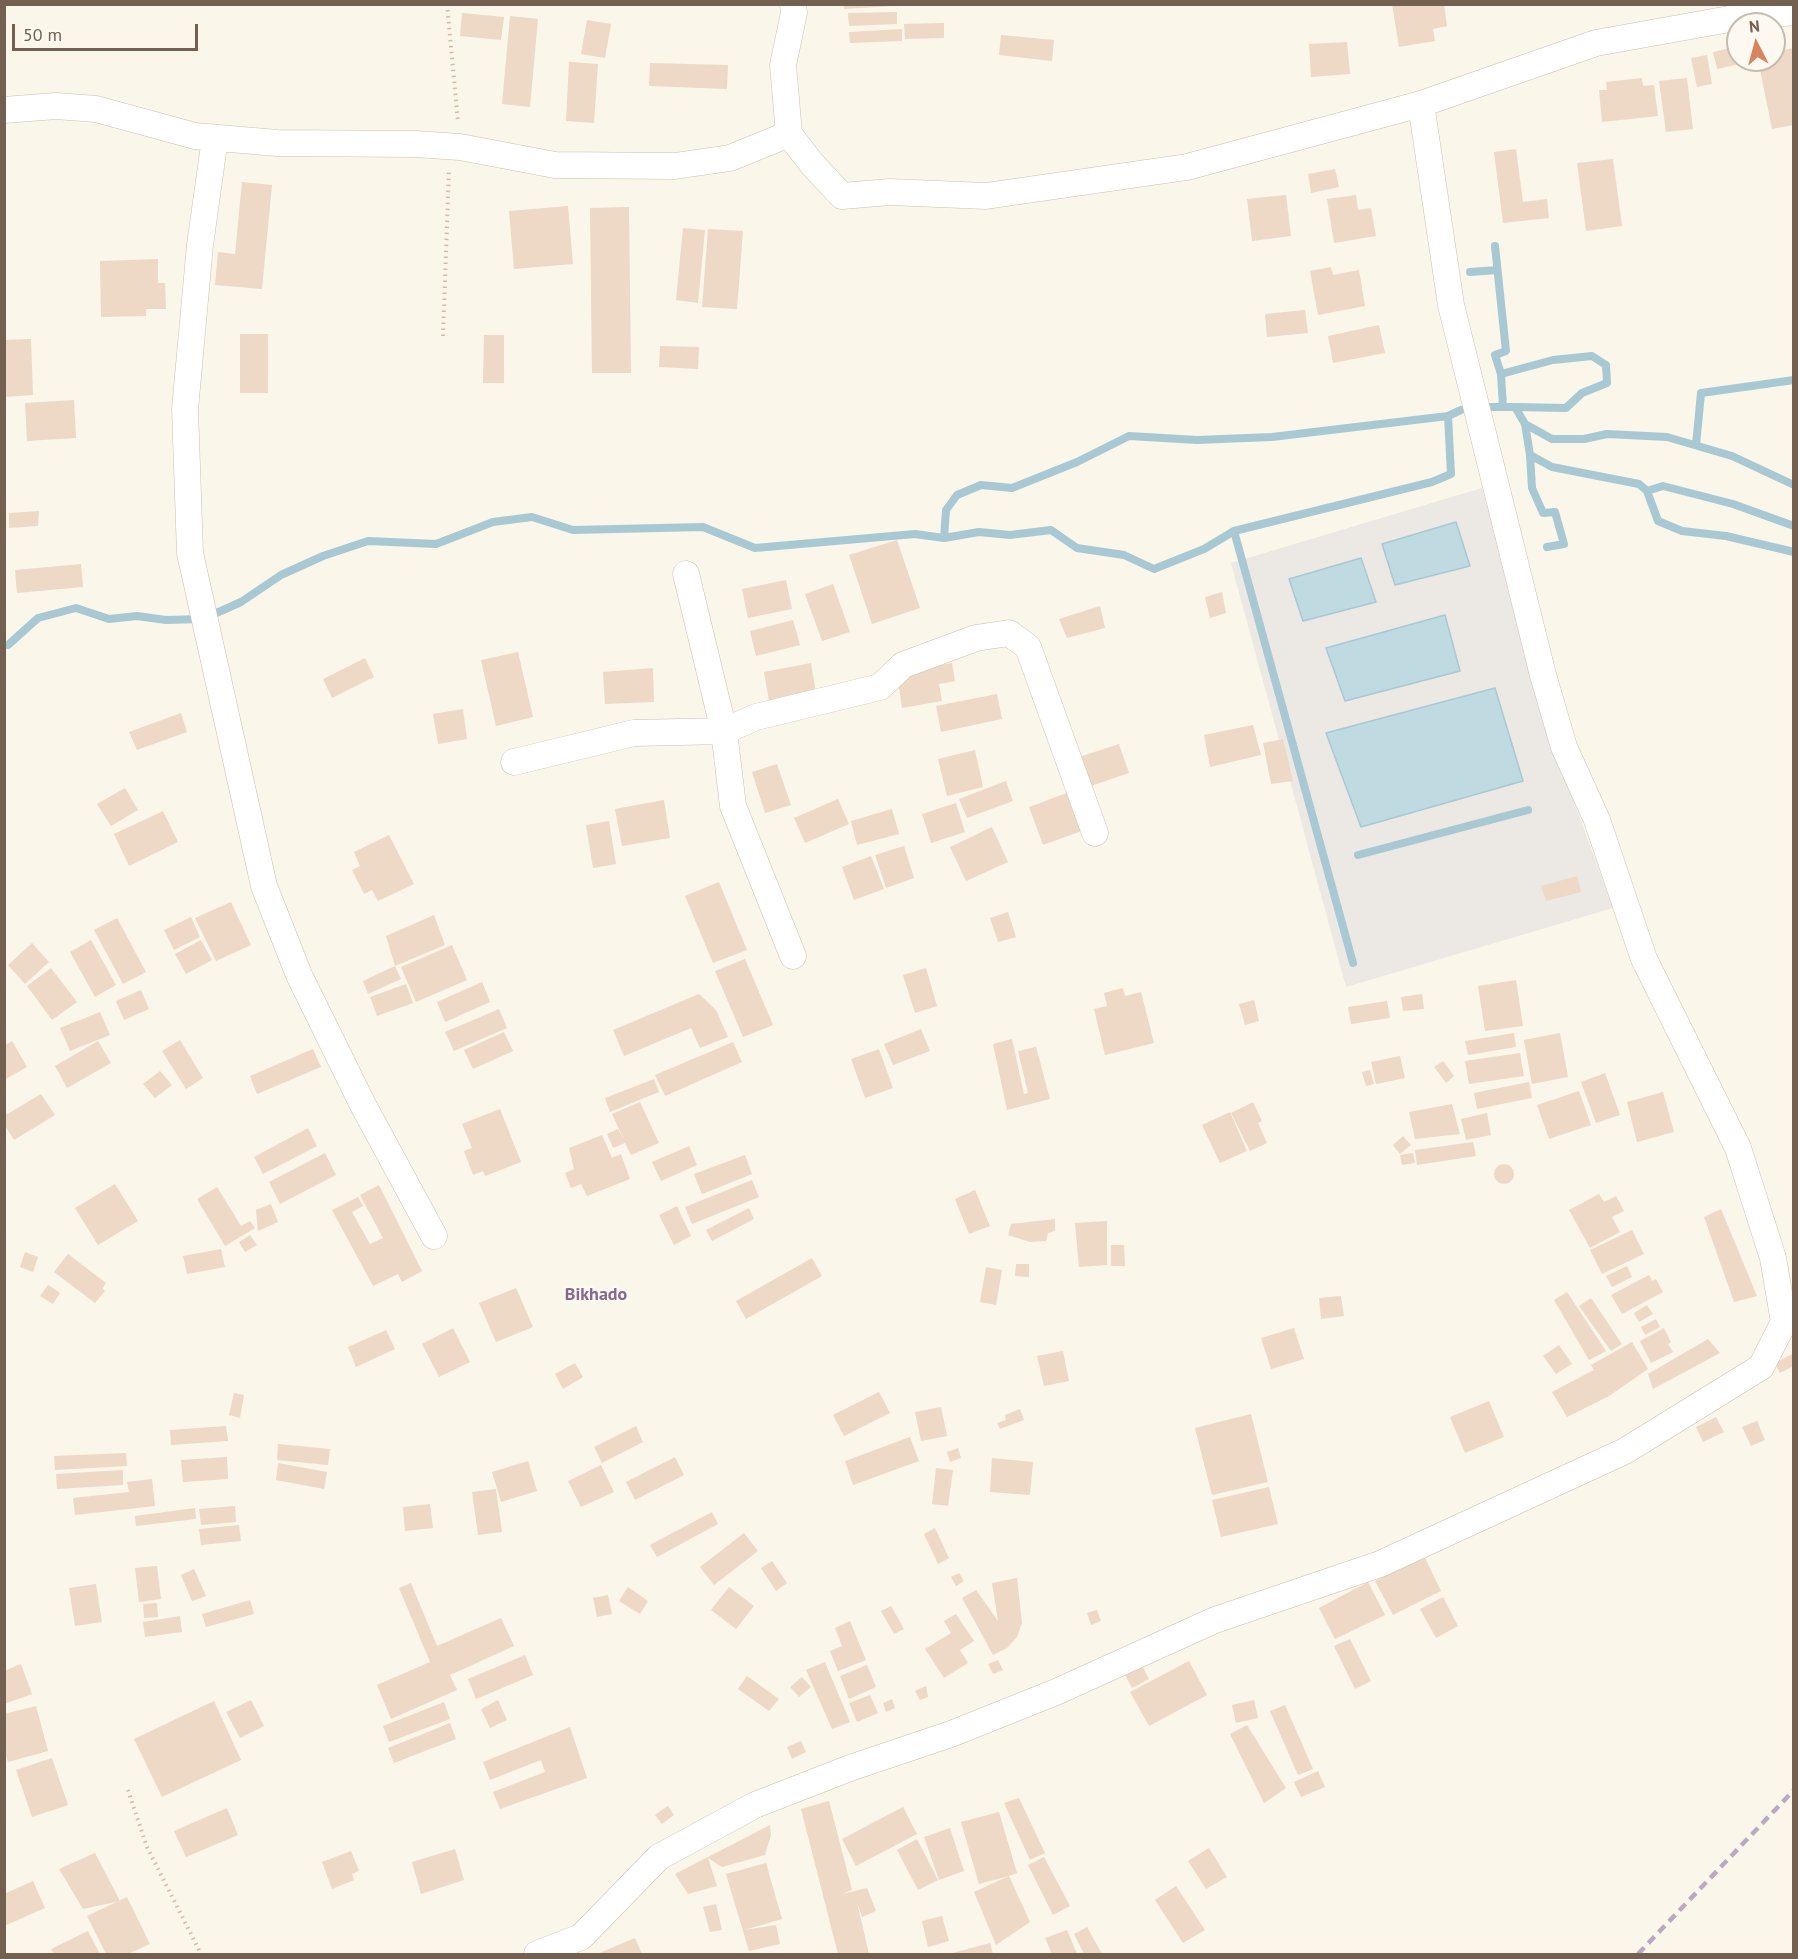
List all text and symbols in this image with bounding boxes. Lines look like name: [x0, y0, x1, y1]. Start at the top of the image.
scale bar: [15, 12, 201, 50]
north arrow: [1726, 12, 1786, 72]
text: N: [1748, 16, 1761, 37]
text: 50 m: [23, 23, 62, 46]
district label: Bikhado: [565, 1284, 627, 1306]

